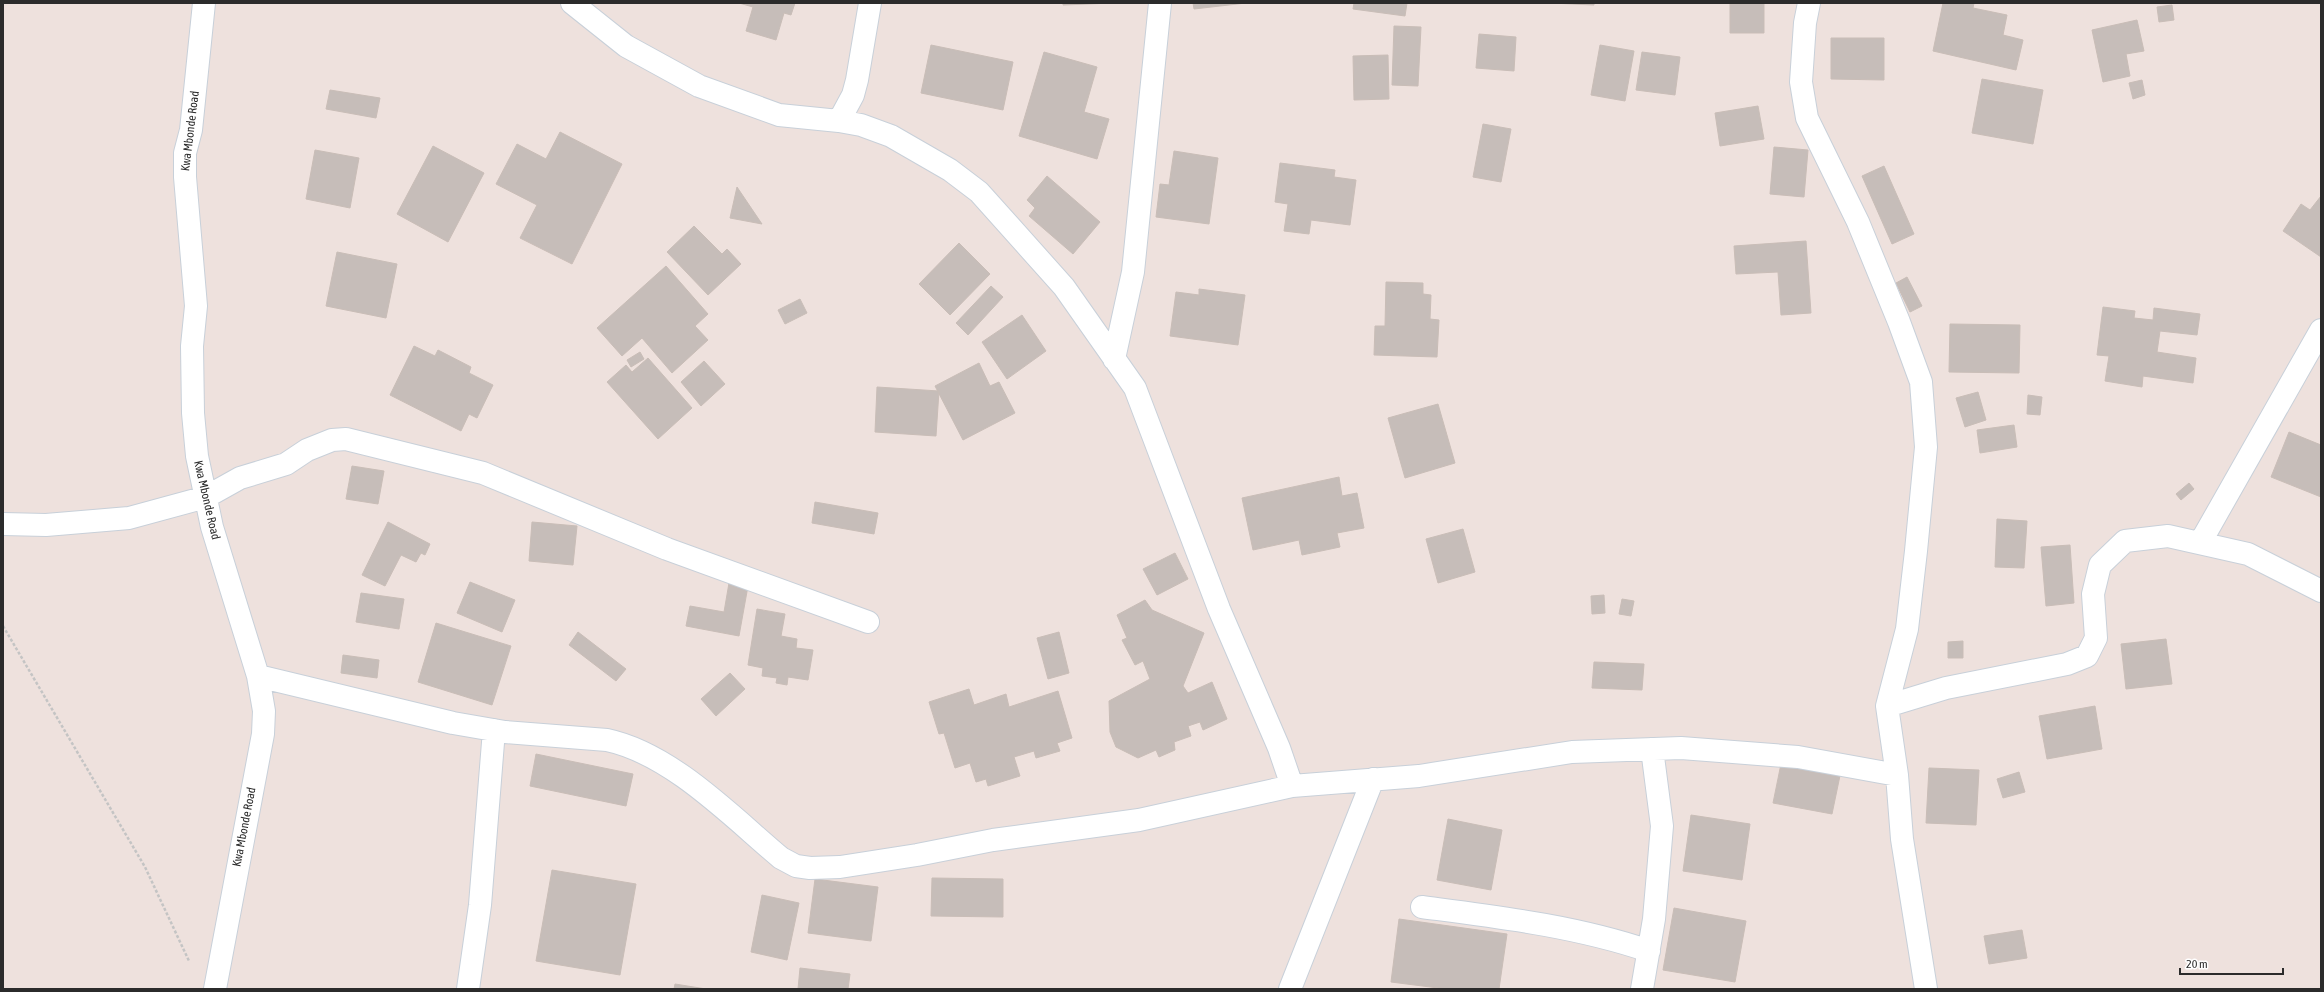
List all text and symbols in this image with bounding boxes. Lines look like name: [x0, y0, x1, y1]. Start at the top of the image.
street label: Kwa Mbonde Road: [178, 90, 202, 172]
street label: Kwa Mbonde Road: [191, 459, 223, 541]
street label: Kwa Mbonde Road: [229, 786, 259, 868]
scale bar: [2180, 950, 2283, 976]
text: 20 m: [2186, 957, 2208, 971]

